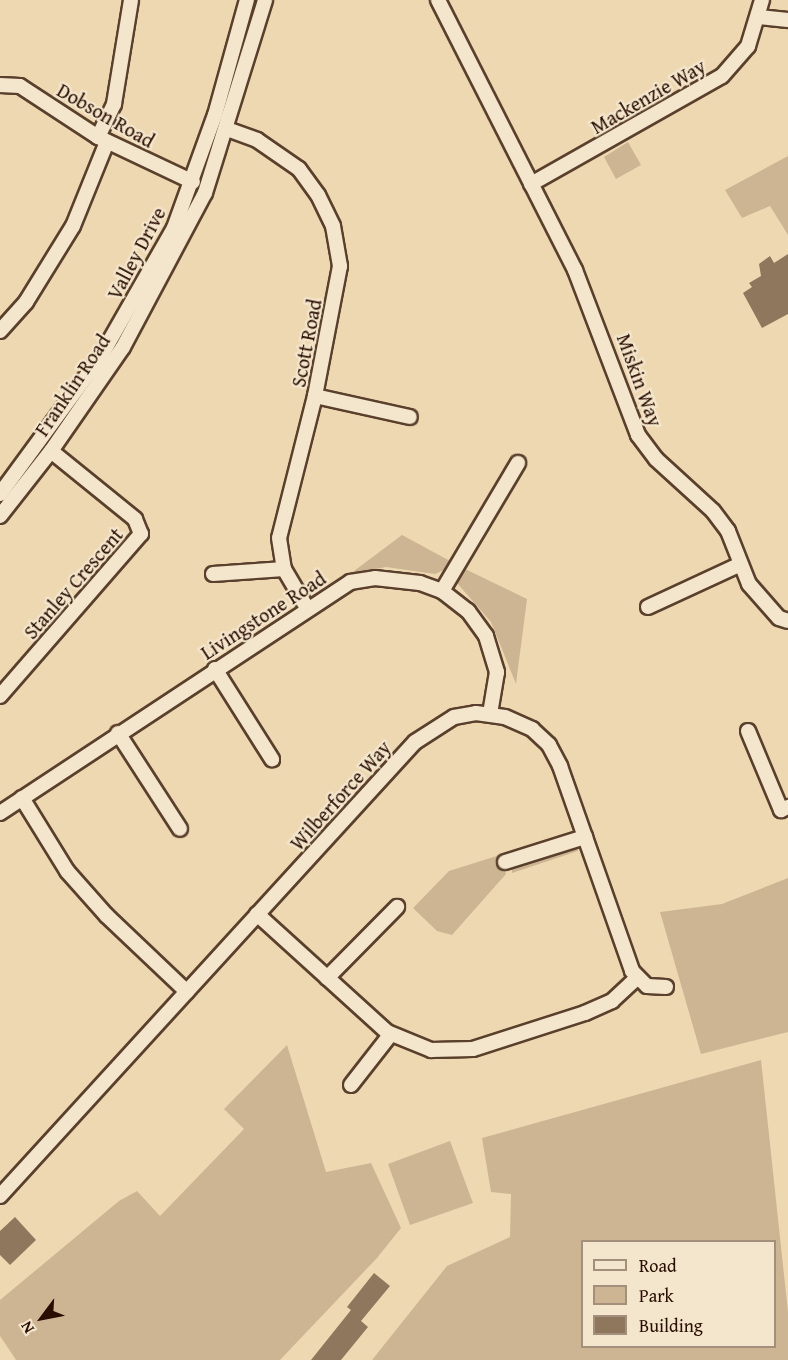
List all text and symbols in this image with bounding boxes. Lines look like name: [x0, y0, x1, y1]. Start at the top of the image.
street label: Mackenzie Way: [586, 53, 710, 139]
street label: Dobson Road: [53, 78, 159, 152]
street label: Valley Drive: [102, 203, 170, 303]
street label: Scott Road: [286, 297, 326, 389]
street label: Franklin Road: [29, 330, 115, 440]
street label: Miskin Way: [612, 330, 668, 430]
street label: Stanley Crescent: [18, 522, 128, 644]
street label: Livingstone Road: [196, 566, 330, 664]
street label: Wilberforce Way: [285, 735, 395, 855]
legend: [581, 1240, 776, 1348]
text: Road: [639, 1252, 677, 1279]
text: Park: [639, 1282, 674, 1309]
north arrow: [12, 1288, 72, 1348]
text: Building: [639, 1312, 703, 1339]
text: N: [14, 1317, 40, 1338]

